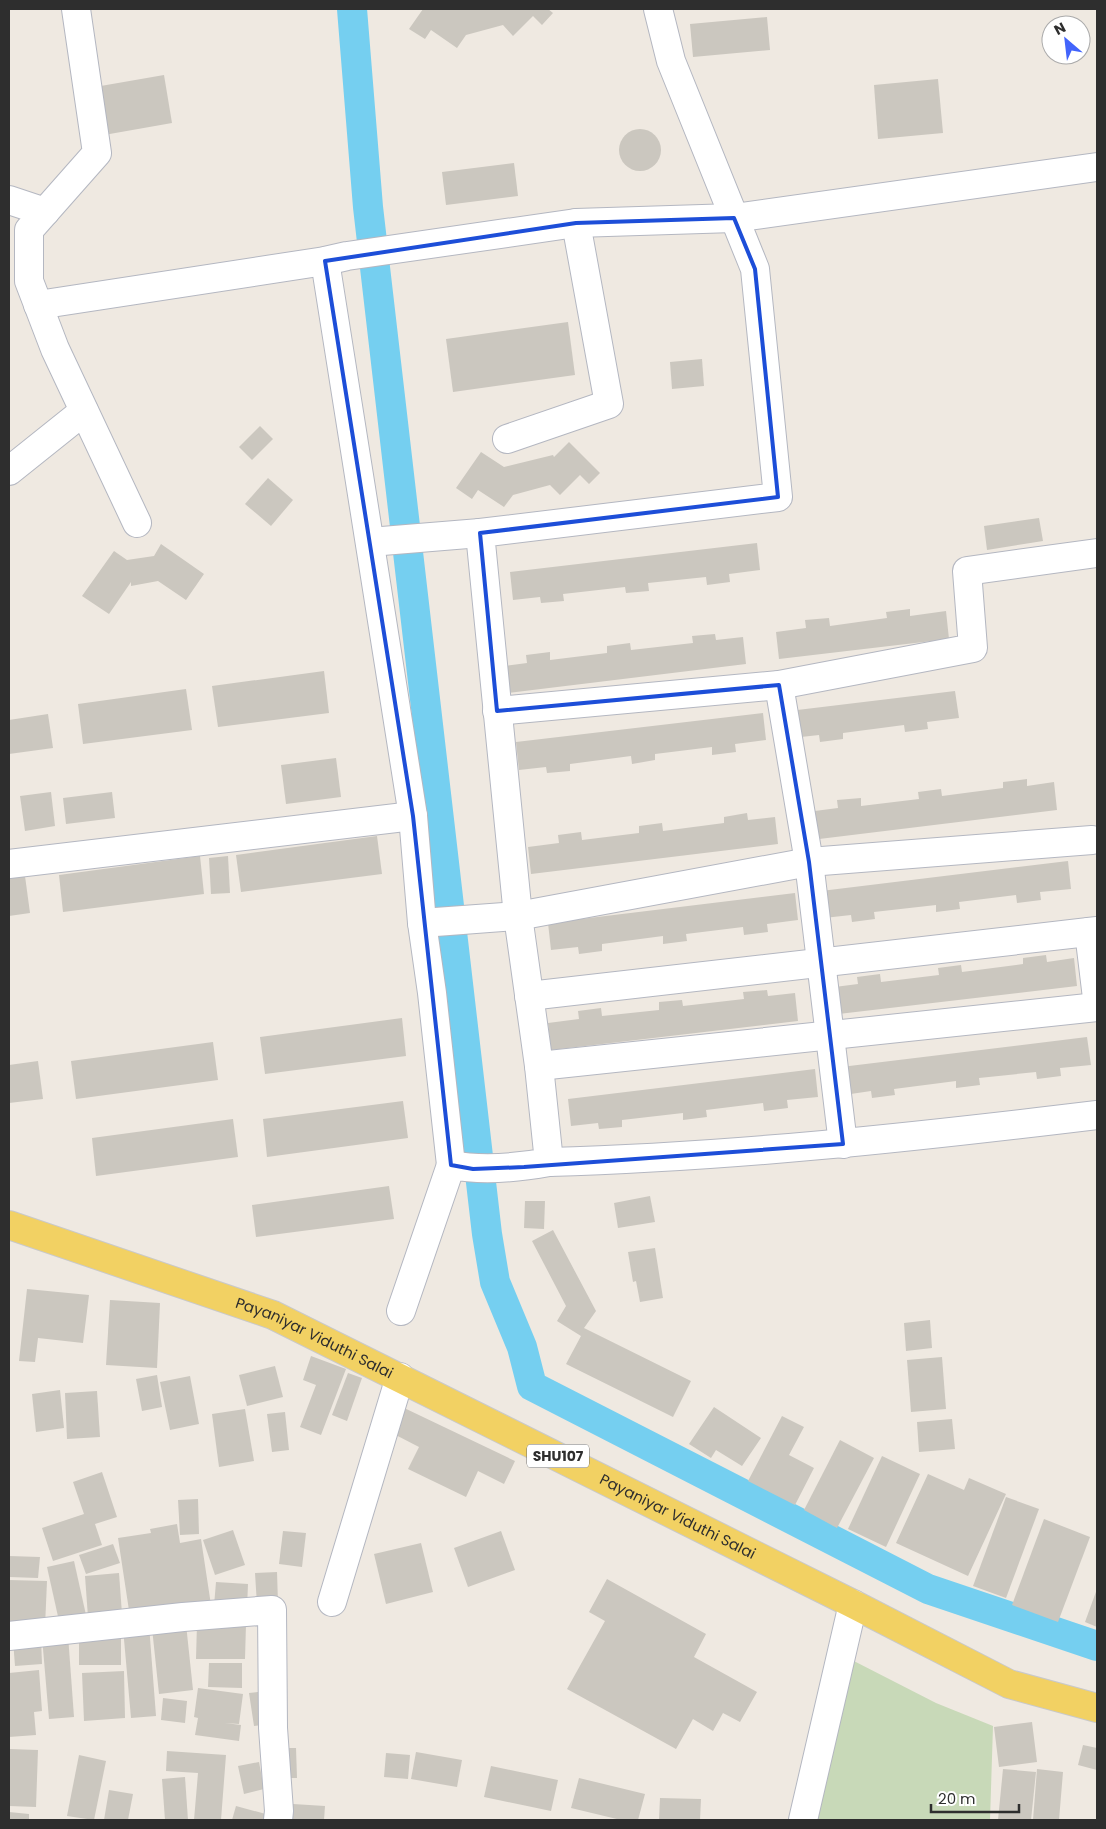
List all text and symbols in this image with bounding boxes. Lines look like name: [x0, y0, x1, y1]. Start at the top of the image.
north arrow: [1041, 15, 1091, 65]
text: N: [1051, 17, 1069, 40]
street label: Payaniyar Viduthi Salai: [233, 1292, 397, 1383]
road number: SHU107: [527, 1444, 589, 1468]
street label: Payaniyar Viduthi Salai: [596, 1468, 759, 1564]
scale bar: [931, 1782, 1018, 1814]
text: 20 m: [938, 1788, 976, 1809]

